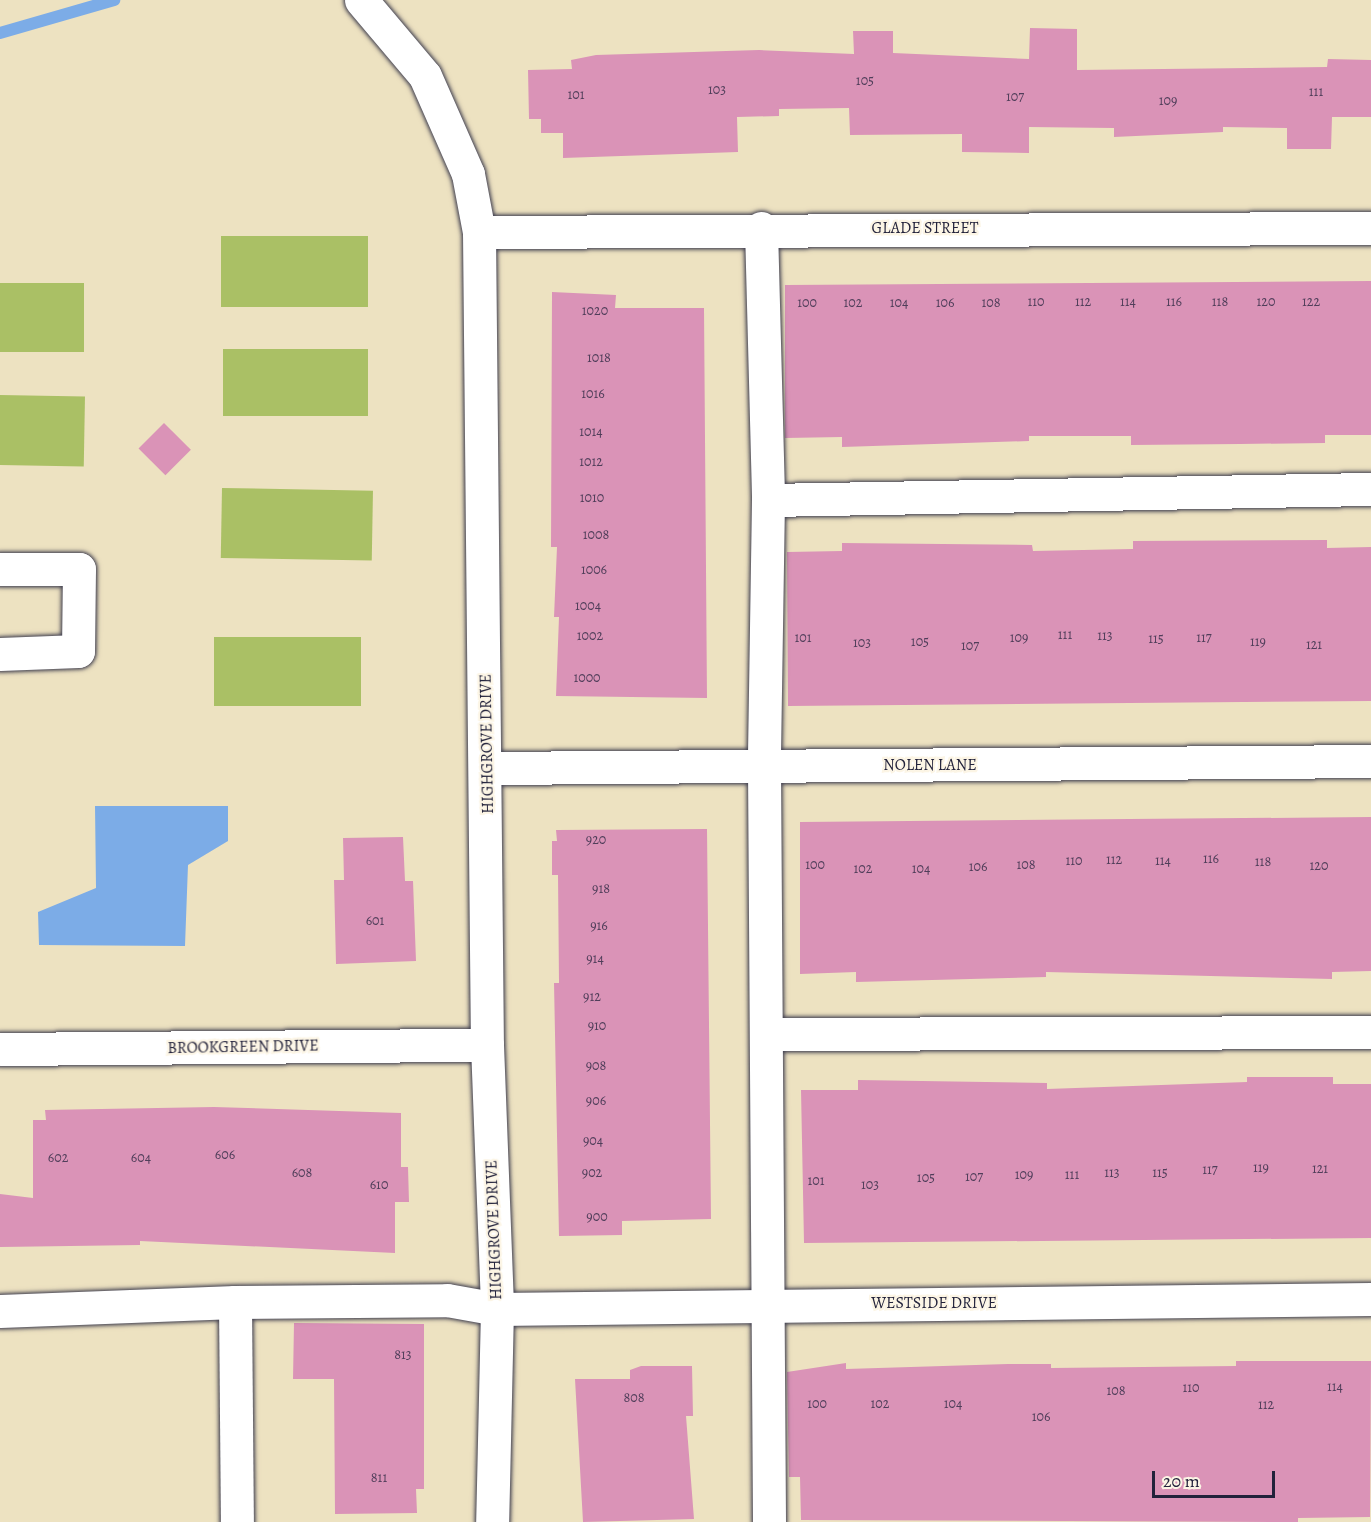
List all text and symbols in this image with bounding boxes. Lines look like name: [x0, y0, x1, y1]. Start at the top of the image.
house number: 105: [856, 73, 874, 89]
house number: 103: [708, 82, 726, 98]
house number: 111: [1309, 84, 1323, 100]
house number: 101: [567, 87, 585, 103]
house number: 107: [1006, 89, 1024, 105]
house number: 109: [1159, 93, 1177, 109]
street label: GLADE STREET: [871, 218, 979, 238]
house number: 110: [1027, 294, 1045, 310]
house number: 112: [1075, 294, 1091, 310]
house number: 114: [1120, 294, 1136, 310]
house number: 116: [1166, 294, 1182, 310]
house number: 118: [1212, 294, 1228, 310]
house number: 120: [1257, 294, 1275, 310]
house number: 122: [1302, 294, 1320, 310]
house number: 100: [797, 295, 817, 311]
house number: 102: [844, 295, 862, 311]
house number: 104: [890, 295, 908, 311]
house number: 106: [936, 295, 954, 311]
house number: 108: [981, 295, 1001, 311]
house number: 1020: [582, 303, 608, 319]
house number: 1018: [587, 350, 611, 366]
house number: 1016: [581, 386, 605, 402]
house number: 1014: [579, 424, 603, 440]
house number: 1012: [579, 454, 603, 470]
house number: 1010: [580, 490, 604, 506]
house number: 1008: [583, 527, 609, 543]
house number: 1006: [581, 562, 607, 578]
house number: 1004: [575, 598, 601, 614]
house number: 111: [1058, 627, 1072, 643]
house number: 1002: [577, 628, 603, 644]
house number: 113: [1097, 628, 1113, 644]
house number: 101: [794, 630, 812, 646]
house number: 109: [1010, 630, 1028, 646]
house number: 117: [1196, 630, 1212, 646]
house number: 115: [1148, 631, 1164, 647]
house number: 105: [911, 634, 929, 650]
house number: 119: [1250, 634, 1266, 650]
house number: 103: [853, 635, 871, 651]
house number: 121: [1306, 637, 1322, 653]
house number: 107: [961, 638, 979, 654]
house number: 1000: [573, 670, 601, 686]
street label: HIGHGROVE DRIVE: [476, 674, 498, 814]
street label: NOLEN LANE: [883, 755, 977, 775]
house number: 920: [586, 832, 606, 848]
house number: 116: [1203, 851, 1219, 867]
house number: 112: [1106, 852, 1122, 868]
house number: 110: [1065, 853, 1083, 869]
house number: 114: [1155, 853, 1171, 869]
house number: 118: [1255, 854, 1271, 870]
house number: 100: [805, 857, 825, 873]
house number: 108: [1016, 857, 1036, 873]
house number: 120: [1310, 858, 1328, 874]
house number: 106: [969, 859, 987, 875]
house number: 102: [854, 861, 872, 877]
house number: 104: [912, 861, 930, 877]
house number: 918: [592, 881, 610, 897]
house number: 601: [366, 913, 384, 929]
house number: 916: [590, 918, 608, 934]
house number: 914: [586, 951, 604, 967]
house number: 912: [583, 989, 601, 1005]
house number: 910: [588, 1018, 606, 1034]
street label: BROOKGREEN DRIVE: [167, 1036, 319, 1058]
house number: 908: [586, 1058, 606, 1074]
house number: 906: [586, 1093, 606, 1109]
house number: 904: [583, 1133, 603, 1149]
house number: 606: [215, 1147, 235, 1163]
house number: 602: [48, 1150, 68, 1166]
house number: 604: [131, 1150, 151, 1166]
street label: HIGHGROVE DRIVE: [482, 1160, 506, 1300]
house number: 119: [1253, 1160, 1269, 1176]
house number: 121: [1312, 1161, 1328, 1177]
house number: 117: [1202, 1162, 1218, 1178]
house number: 608: [292, 1165, 312, 1181]
house number: 902: [582, 1165, 602, 1181]
house number: 113: [1104, 1165, 1120, 1181]
house number: 115: [1152, 1165, 1168, 1181]
house number: 109: [1015, 1167, 1033, 1183]
house number: 111: [1065, 1167, 1079, 1183]
house number: 107: [965, 1169, 983, 1185]
house number: 105: [917, 1170, 935, 1186]
house number: 101: [807, 1173, 825, 1189]
house number: 610: [370, 1177, 388, 1193]
house number: 103: [861, 1177, 879, 1193]
house number: 900: [586, 1209, 608, 1225]
street label: WESTSIDE DRIVE: [871, 1293, 997, 1313]
house number: 813: [394, 1347, 412, 1363]
house number: 114: [1327, 1379, 1343, 1395]
house number: 110: [1182, 1380, 1200, 1396]
house number: 108: [1106, 1383, 1126, 1399]
house number: 808: [623, 1390, 645, 1406]
house number: 100: [807, 1396, 827, 1412]
house number: 102: [871, 1396, 889, 1412]
house number: 104: [944, 1396, 962, 1412]
house number: 112: [1258, 1397, 1274, 1413]
house number: 106: [1032, 1409, 1050, 1425]
scale bar: [1155, 1459, 1278, 1497]
text: 20 m: [1163, 1469, 1200, 1493]
house number: 811: [371, 1470, 387, 1486]

